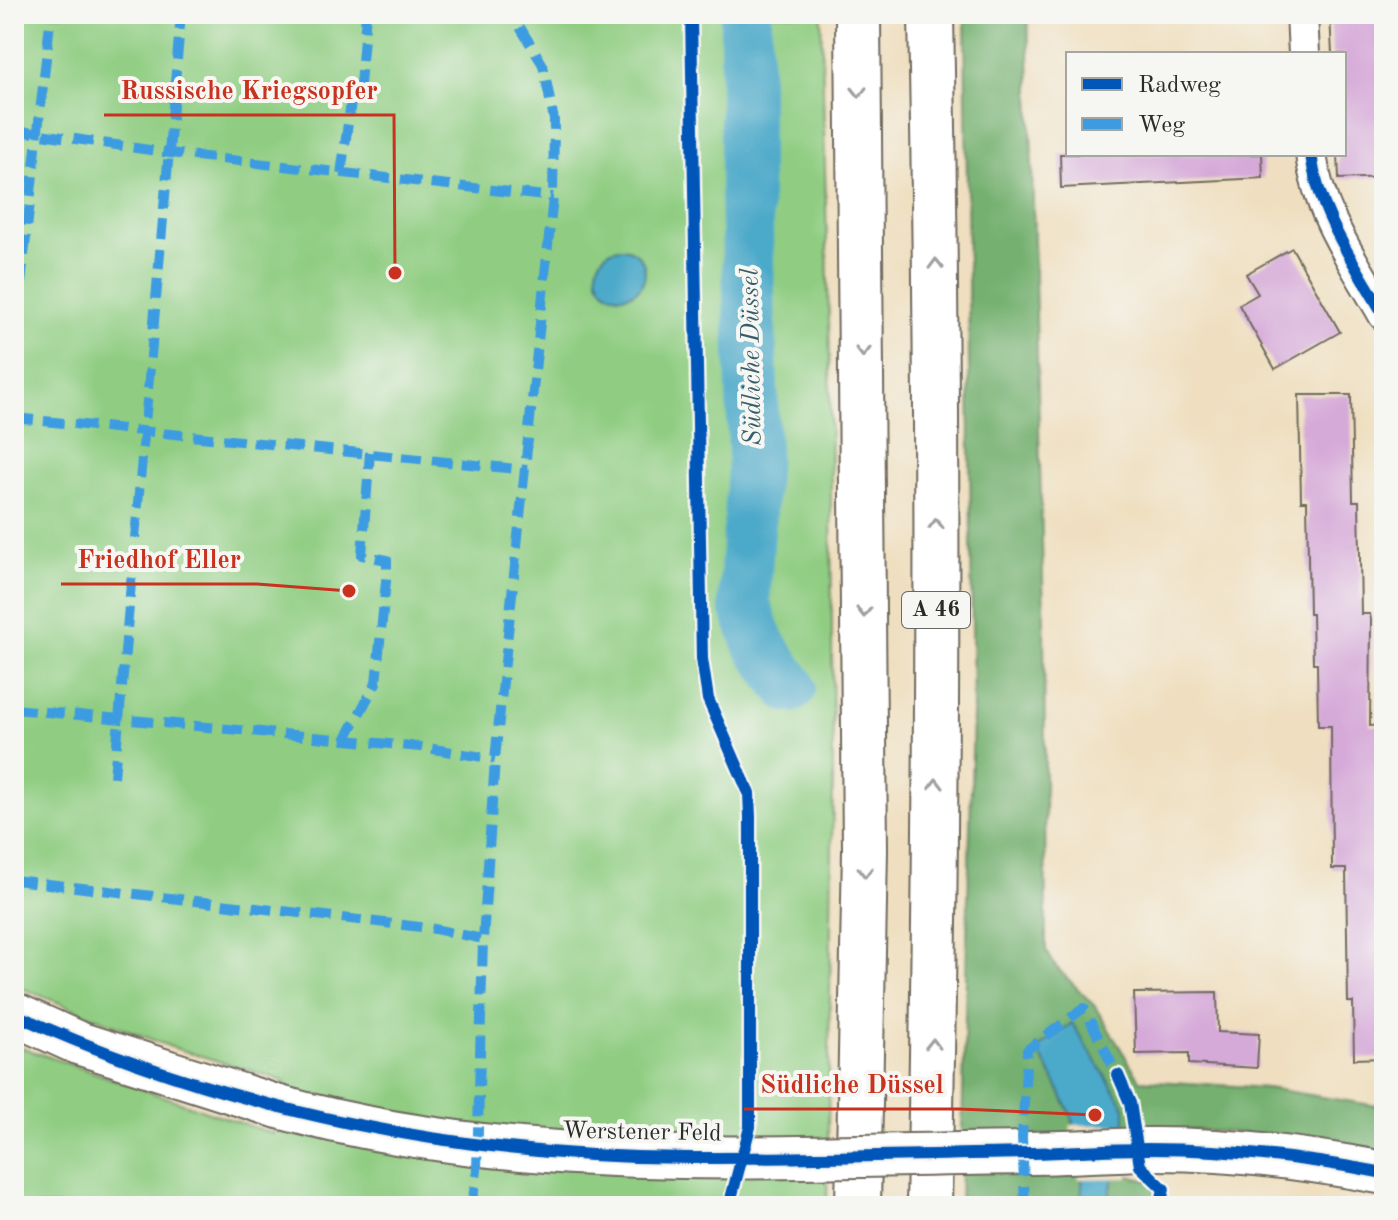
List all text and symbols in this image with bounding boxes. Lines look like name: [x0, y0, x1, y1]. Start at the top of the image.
legend: [1066, 52, 1346, 156]
callout: Russische Kriegsopfer: [104, 65, 394, 115]
text: Radweg: [1138, 74, 1221, 98]
text: Russische Kriegsopfer: [120, 79, 378, 105]
one-way arrow: [850, 86, 868, 99]
text: Weg: [1138, 114, 1185, 138]
one-way arrow: [928, 257, 945, 270]
water label: Südliche Düssel: [737, 267, 767, 446]
one-way arrow: [854, 346, 872, 359]
one-way arrow: [927, 517, 945, 530]
callout: Friedhof Eller: [61, 534, 257, 584]
text: Friedhof Eller: [77, 548, 241, 574]
road number: A 46: [902, 592, 970, 628]
one-way arrow: [855, 606, 873, 619]
one-way arrow: [927, 777, 945, 790]
one-way arrow: [856, 866, 874, 879]
one-way arrow: [924, 1037, 941, 1050]
callout: Südliche Düssel: [744, 1059, 960, 1109]
text: Südliche Düssel: [760, 1073, 944, 1099]
street label: Werstener Feld: [562, 1120, 722, 1146]

